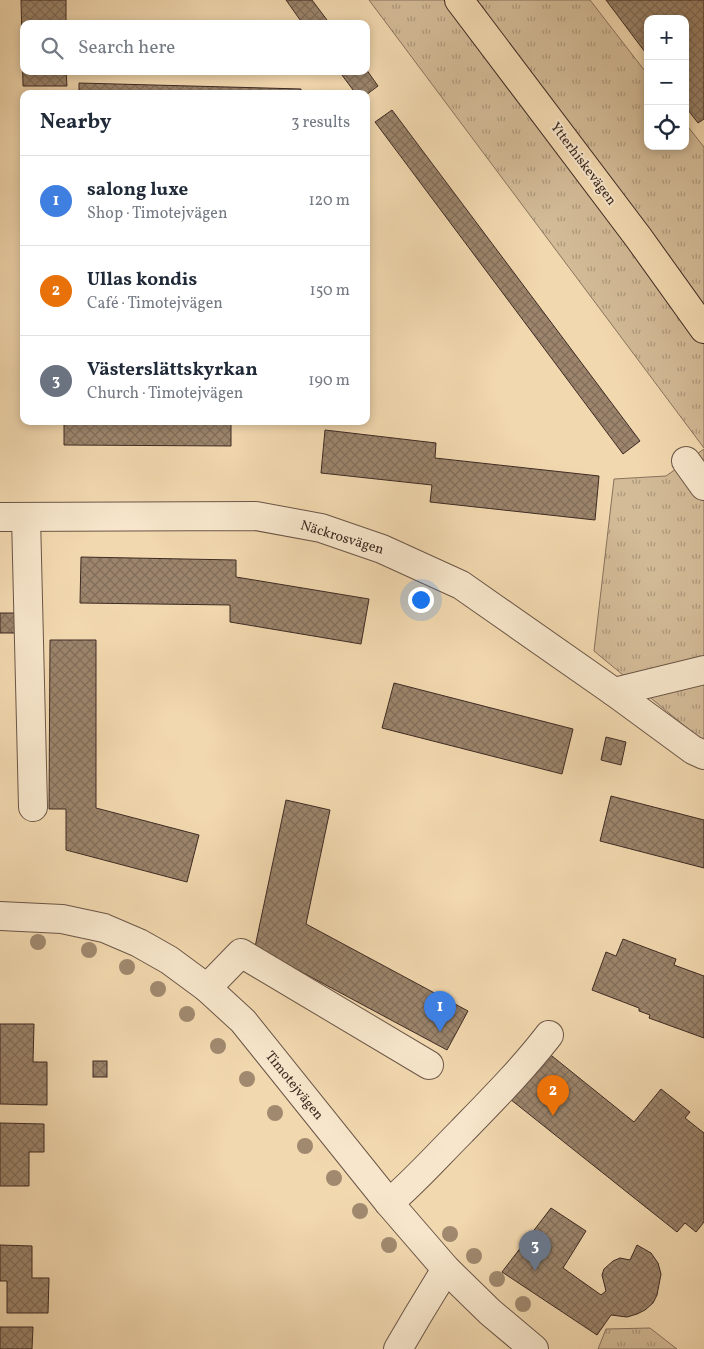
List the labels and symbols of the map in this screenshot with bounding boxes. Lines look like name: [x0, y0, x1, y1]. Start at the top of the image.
street label: Ytterhiskevägen: [545, 119, 621, 209]
street label: Näckrosvägen: [298, 516, 386, 560]
your location: [408, 587, 434, 613]
pin: 1: [424, 991, 456, 1032]
street label: Timotejvägen: [260, 1048, 328, 1124]
pin: 2: [537, 1075, 569, 1116]
pin: 3: [519, 1230, 551, 1271]

